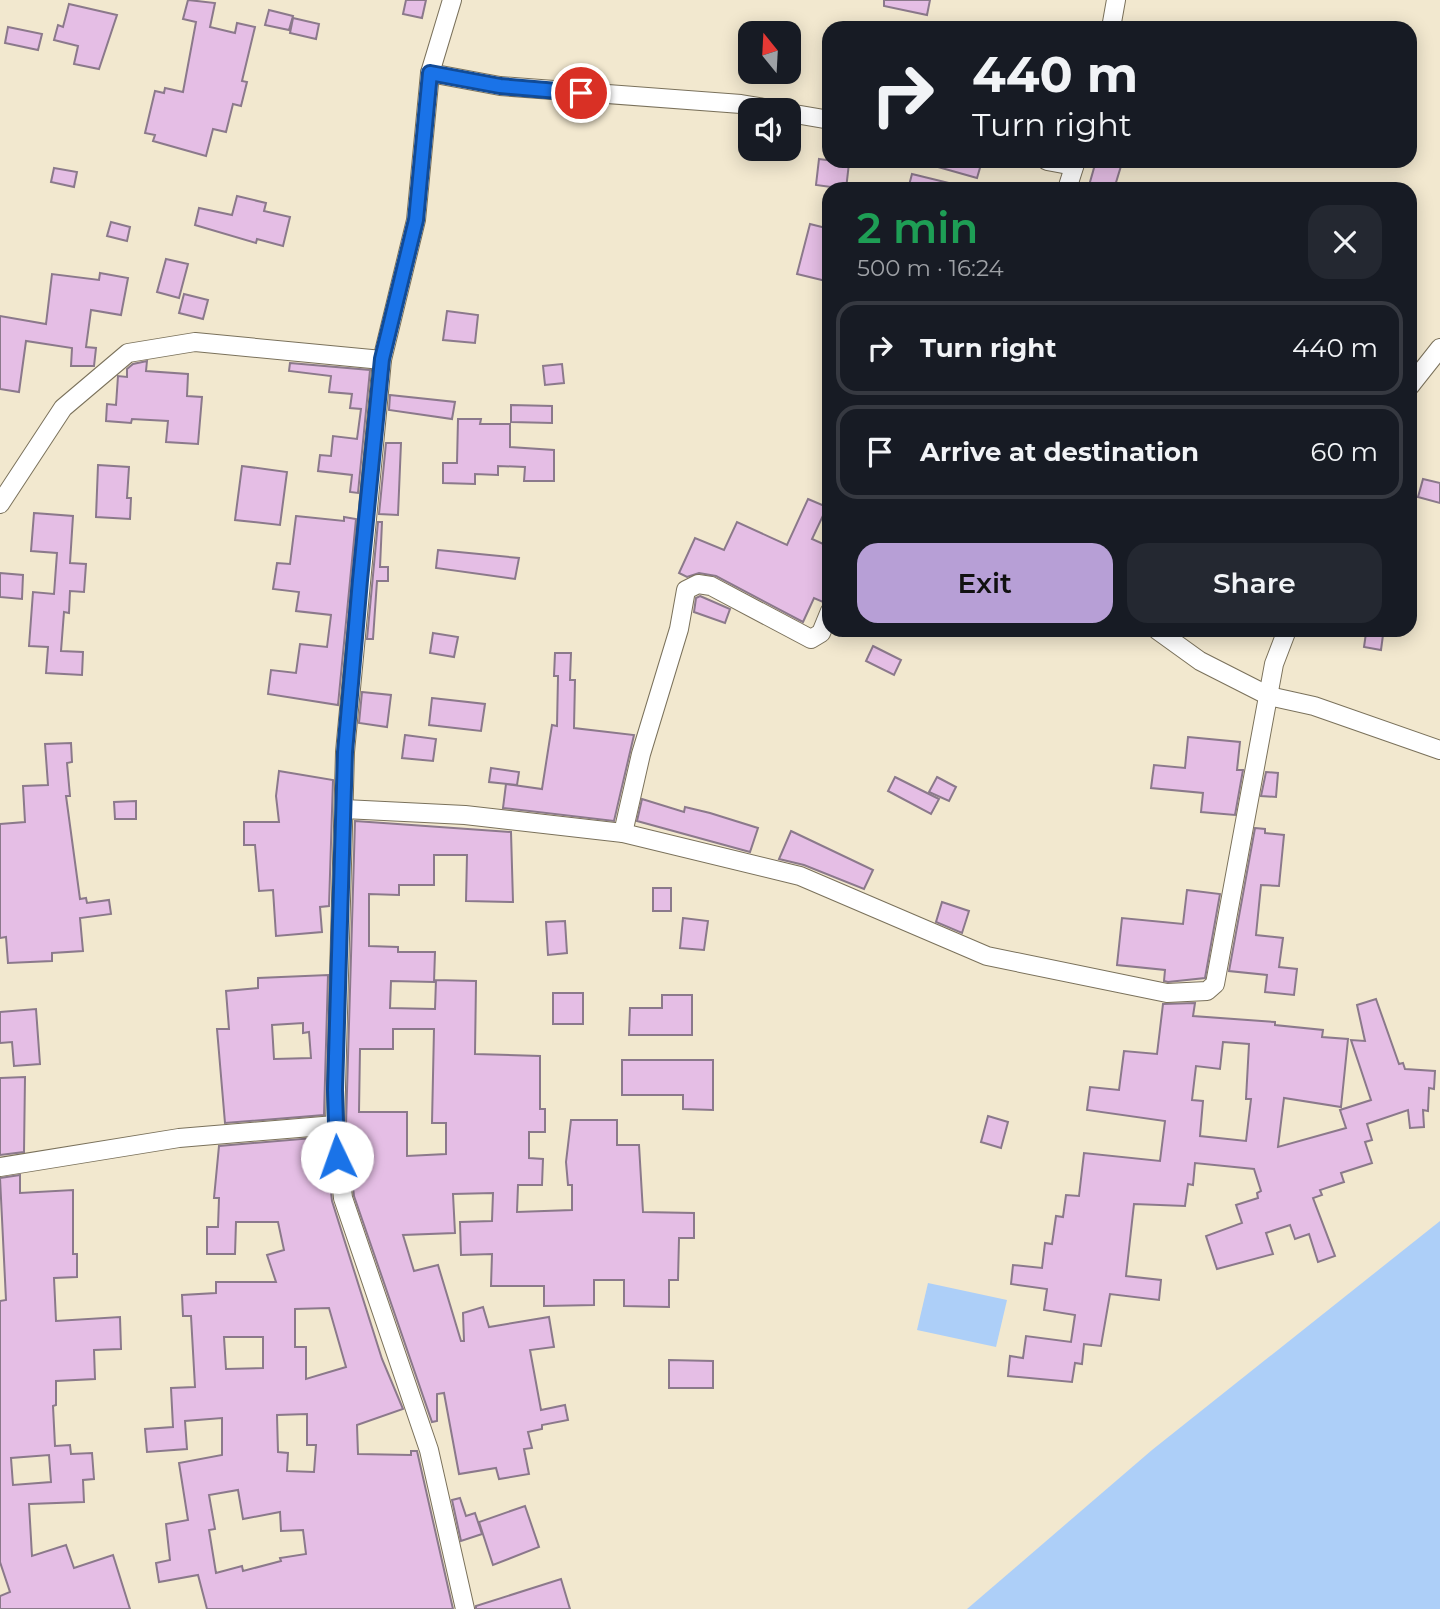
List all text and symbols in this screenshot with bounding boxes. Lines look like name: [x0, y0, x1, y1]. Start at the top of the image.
north arrow: [738, 21, 802, 84]
map controls: [738, 21, 801, 161]
text: 440 m: [972, 45, 1138, 104]
icon: right: [857, 49, 948, 140]
pin: [551, 63, 611, 123]
icon: arrive: [562, 74, 600, 112]
button: sound: [738, 98, 801, 161]
text: Turn right: [972, 105, 1132, 144]
text: 2 min: [857, 202, 978, 254]
button: close: [1308, 205, 1382, 279]
text: 500 m · 16:24: [857, 254, 1004, 282]
icon: right: [861, 329, 899, 367]
text: Turn right: [920, 332, 1056, 364]
text: 440 m: [1292, 332, 1378, 364]
icon: arrive: [861, 433, 899, 471]
text: Arrive at destination: [920, 436, 1199, 468]
text: 60 m: [1311, 436, 1378, 468]
button: Exit: [857, 543, 1113, 623]
button: Share: [1127, 543, 1382, 623]
position arrow: [300, 1120, 374, 1194]

